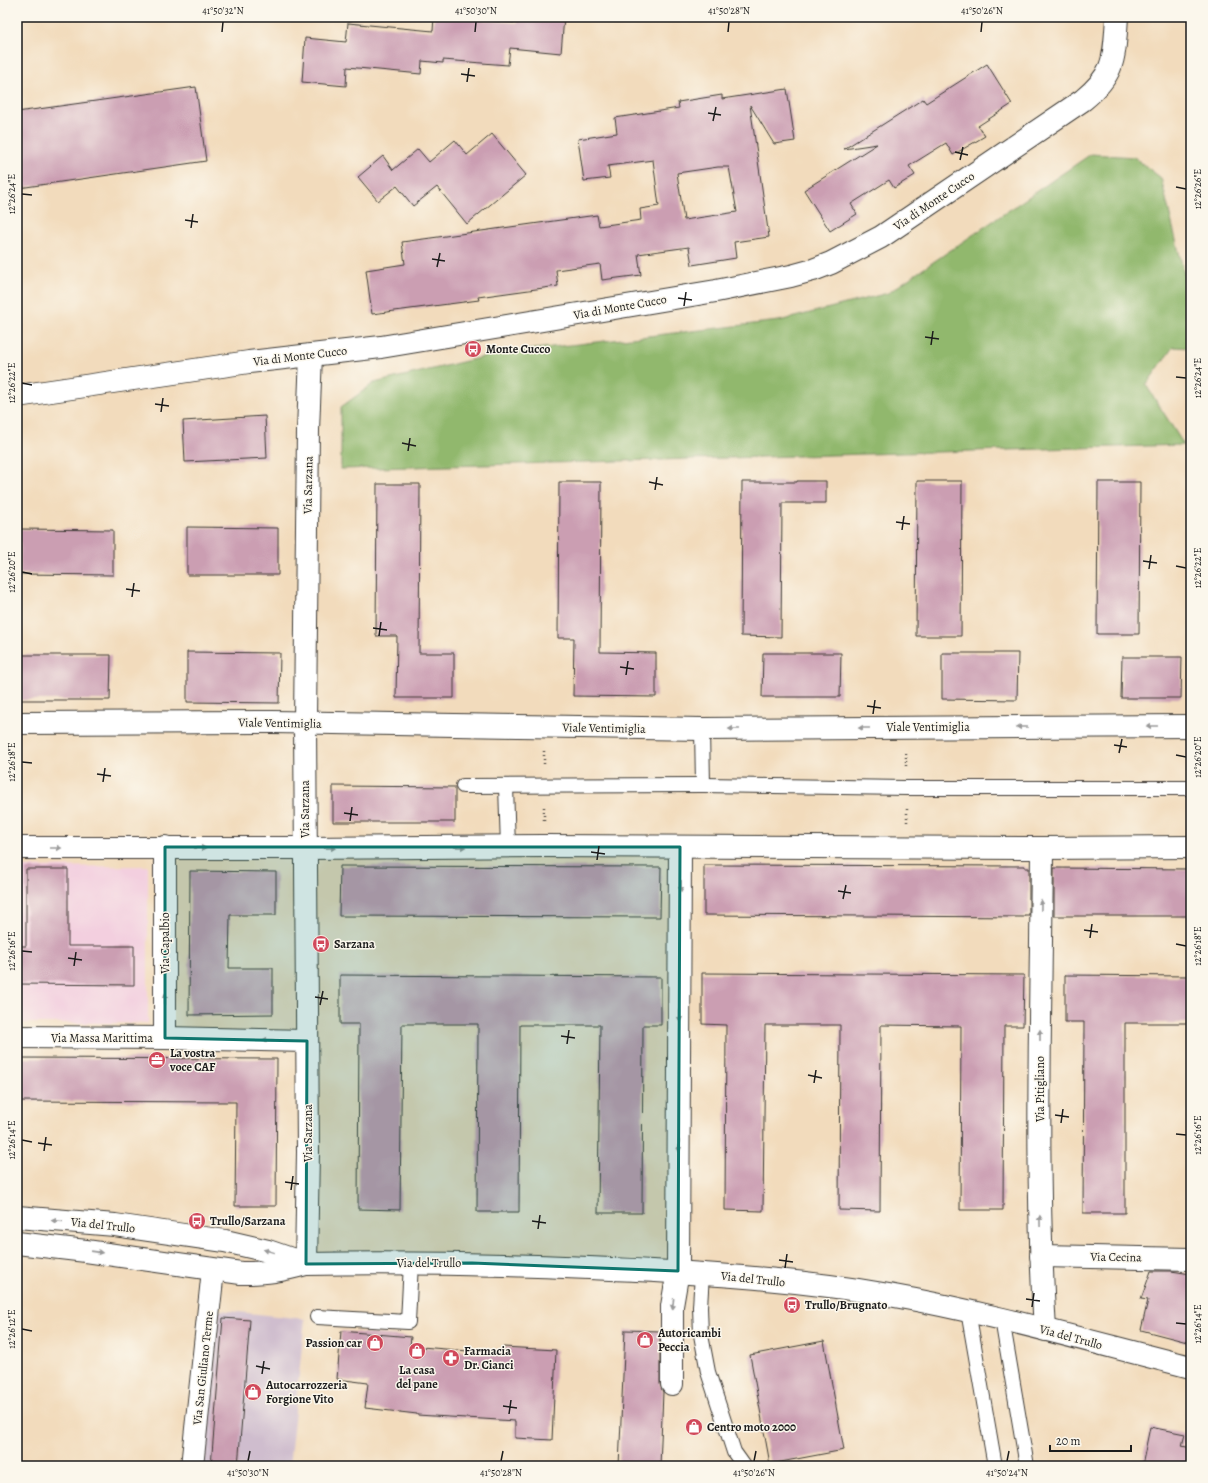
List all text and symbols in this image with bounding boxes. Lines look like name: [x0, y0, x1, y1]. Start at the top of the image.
text: 41°50'32"N: [202, 4, 244, 17]
text: 41°50'30"N: [455, 4, 497, 17]
text: 41°50'28"N: [708, 4, 750, 17]
text: 41°50'26"N: [961, 4, 1003, 17]
street label: Via di Monte Cucco: [890, 168, 978, 235]
text: 12°26'26"E: [1191, 169, 1204, 209]
text: 12°26'24"E: [5, 174, 18, 214]
street label: Via di Monte Cucco: [571, 291, 668, 323]
bus stop icon: Monte Cucco: [463, 339, 483, 359]
place label: Monte Cucco: [486, 341, 551, 357]
street label: Via di Monte Cucco: [251, 342, 348, 370]
text: 12°26'24"E: [1191, 358, 1204, 398]
text: 12°26'22"E: [5, 363, 18, 403]
street label: Via Sarzana: [299, 456, 317, 515]
text: 12°26'22"E: [1191, 548, 1204, 588]
text: 12°26'20"E: [5, 551, 18, 593]
street label: Viale Ventimiglia: [237, 714, 322, 732]
street label: Viale Ventimiglia: [561, 719, 646, 737]
street label: Viale Ventimiglia: [885, 719, 970, 735]
one-way arrow: [1145, 723, 1158, 729]
one-way arrow: [1015, 724, 1028, 730]
one-way arrow: [857, 725, 870, 731]
one-way arrow: [727, 726, 740, 732]
text: 12°26'20"E: [1191, 736, 1204, 778]
text: 12°26'18"E: [5, 742, 18, 782]
street label: Via Sarzana: [297, 780, 313, 839]
one-way arrow: [324, 844, 336, 851]
one-way arrow: [454, 844, 467, 850]
one-way arrow: [50, 845, 63, 851]
one-way arrow: [194, 845, 207, 851]
one-way arrow: [678, 880, 684, 893]
one-way arrow: [1038, 898, 1044, 911]
street label: Via Capalbio: [157, 912, 173, 975]
text: 12°26'18"E: [1191, 926, 1204, 966]
text: 12°26'16"E: [5, 931, 18, 971]
bus stop icon: Sarzana: [311, 934, 331, 954]
place label: Sarzana: [334, 936, 375, 952]
one-way arrow: [162, 992, 168, 1005]
one-way arrow: [677, 1010, 683, 1023]
one-way arrow: [1037, 1028, 1043, 1041]
street label: Via Massa Marittima: [50, 1030, 153, 1046]
one-way arrow: [261, 1037, 274, 1043]
place label: La vostra voce CAF: [169, 1045, 216, 1075]
office icon: La vostra voce CAF: [147, 1050, 167, 1070]
street label: Via Pitigliano: [1032, 1056, 1048, 1123]
street label: Via Sarzana: [300, 1104, 316, 1163]
text: 12°26'16"E: [1191, 1115, 1204, 1155]
text: 12°26'14"E: [5, 1120, 18, 1160]
one-way arrow: [676, 1140, 682, 1153]
bus stop icon: Trullo/Sarzana: [187, 1211, 207, 1231]
place label: Trullo/Sarzana: [210, 1213, 286, 1229]
street label: Via del Trullo: [69, 1214, 136, 1236]
one-way arrow: [1037, 1214, 1043, 1227]
one-way arrow: [51, 1217, 63, 1224]
one-way arrow: [263, 1248, 275, 1254]
one-way arrow: [91, 1249, 104, 1255]
street label: Via Cecina: [1089, 1249, 1142, 1265]
street label: Via del Trullo: [396, 1255, 461, 1271]
street label: Via del Trullo: [719, 1268, 786, 1290]
bus stop icon: Trullo/Brugnato: [782, 1295, 802, 1315]
place label: Trullo/Brugnato: [805, 1297, 887, 1313]
one-way arrow: [670, 1298, 676, 1310]
text: 12°26'14"E: [1191, 1304, 1204, 1344]
text: 12°26'12"E: [5, 1309, 18, 1349]
street label: Via San Giuliano Terme: [189, 1310, 217, 1427]
street label: Via del Trullo: [1037, 1321, 1104, 1353]
place label: Autoricambi Peccia: [657, 1325, 721, 1355]
shop icon: Autoricambi Peccia: [635, 1330, 655, 1350]
shop icon: Passion car: [365, 1333, 385, 1353]
place label: Passion car: [305, 1335, 362, 1351]
shop icon: La casa del pane: [407, 1341, 427, 1361]
place label: Farmacia Dr. Cianci: [464, 1343, 514, 1373]
pharmacy icon: Farmacia Dr. Cianci: [441, 1348, 461, 1368]
place label: La casa del pane: [396, 1362, 438, 1392]
place label: Autocarrozzeria Forgione Vito: [265, 1377, 348, 1407]
shop icon: Autocarrozzeria Forgione Vito: [243, 1382, 263, 1402]
shop icon: Centro moto 2000: [684, 1417, 704, 1437]
place label: Centro moto 2000: [707, 1419, 796, 1435]
scale bar: [1050, 1427, 1131, 1453]
text: 20 m: [1056, 1433, 1080, 1449]
text: 41°50'30"N: [227, 1466, 269, 1479]
text: 41°50'28"N: [480, 1466, 522, 1479]
text: 41°50'26"N: [733, 1466, 775, 1479]
text: 41°50'24"N: [986, 1466, 1028, 1479]

